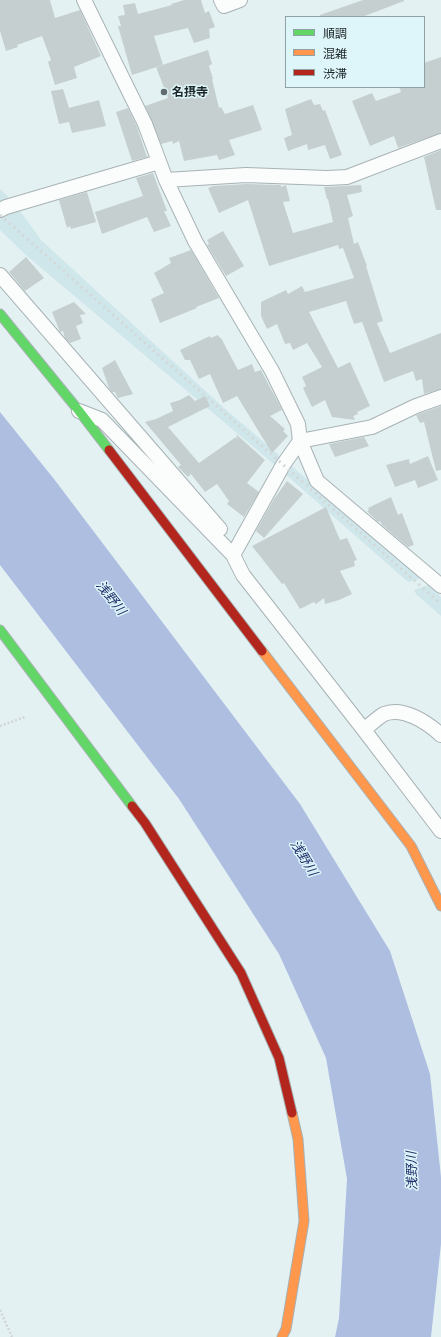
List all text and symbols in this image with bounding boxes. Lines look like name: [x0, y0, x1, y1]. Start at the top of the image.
legend: [285, 16, 425, 88]
text: 順調: [323, 26, 347, 41]
text: 混雑: [323, 46, 347, 61]
text: 渋滞: [323, 66, 347, 81]
place label: 名摂寺: [172, 85, 208, 99]
marker: 名摂寺: [159, 87, 169, 97]
water label: 浅野川: [93, 578, 129, 618]
water label: 浅野川: [287, 837, 321, 879]
water label: 浅野川: [404, 1151, 420, 1191]

